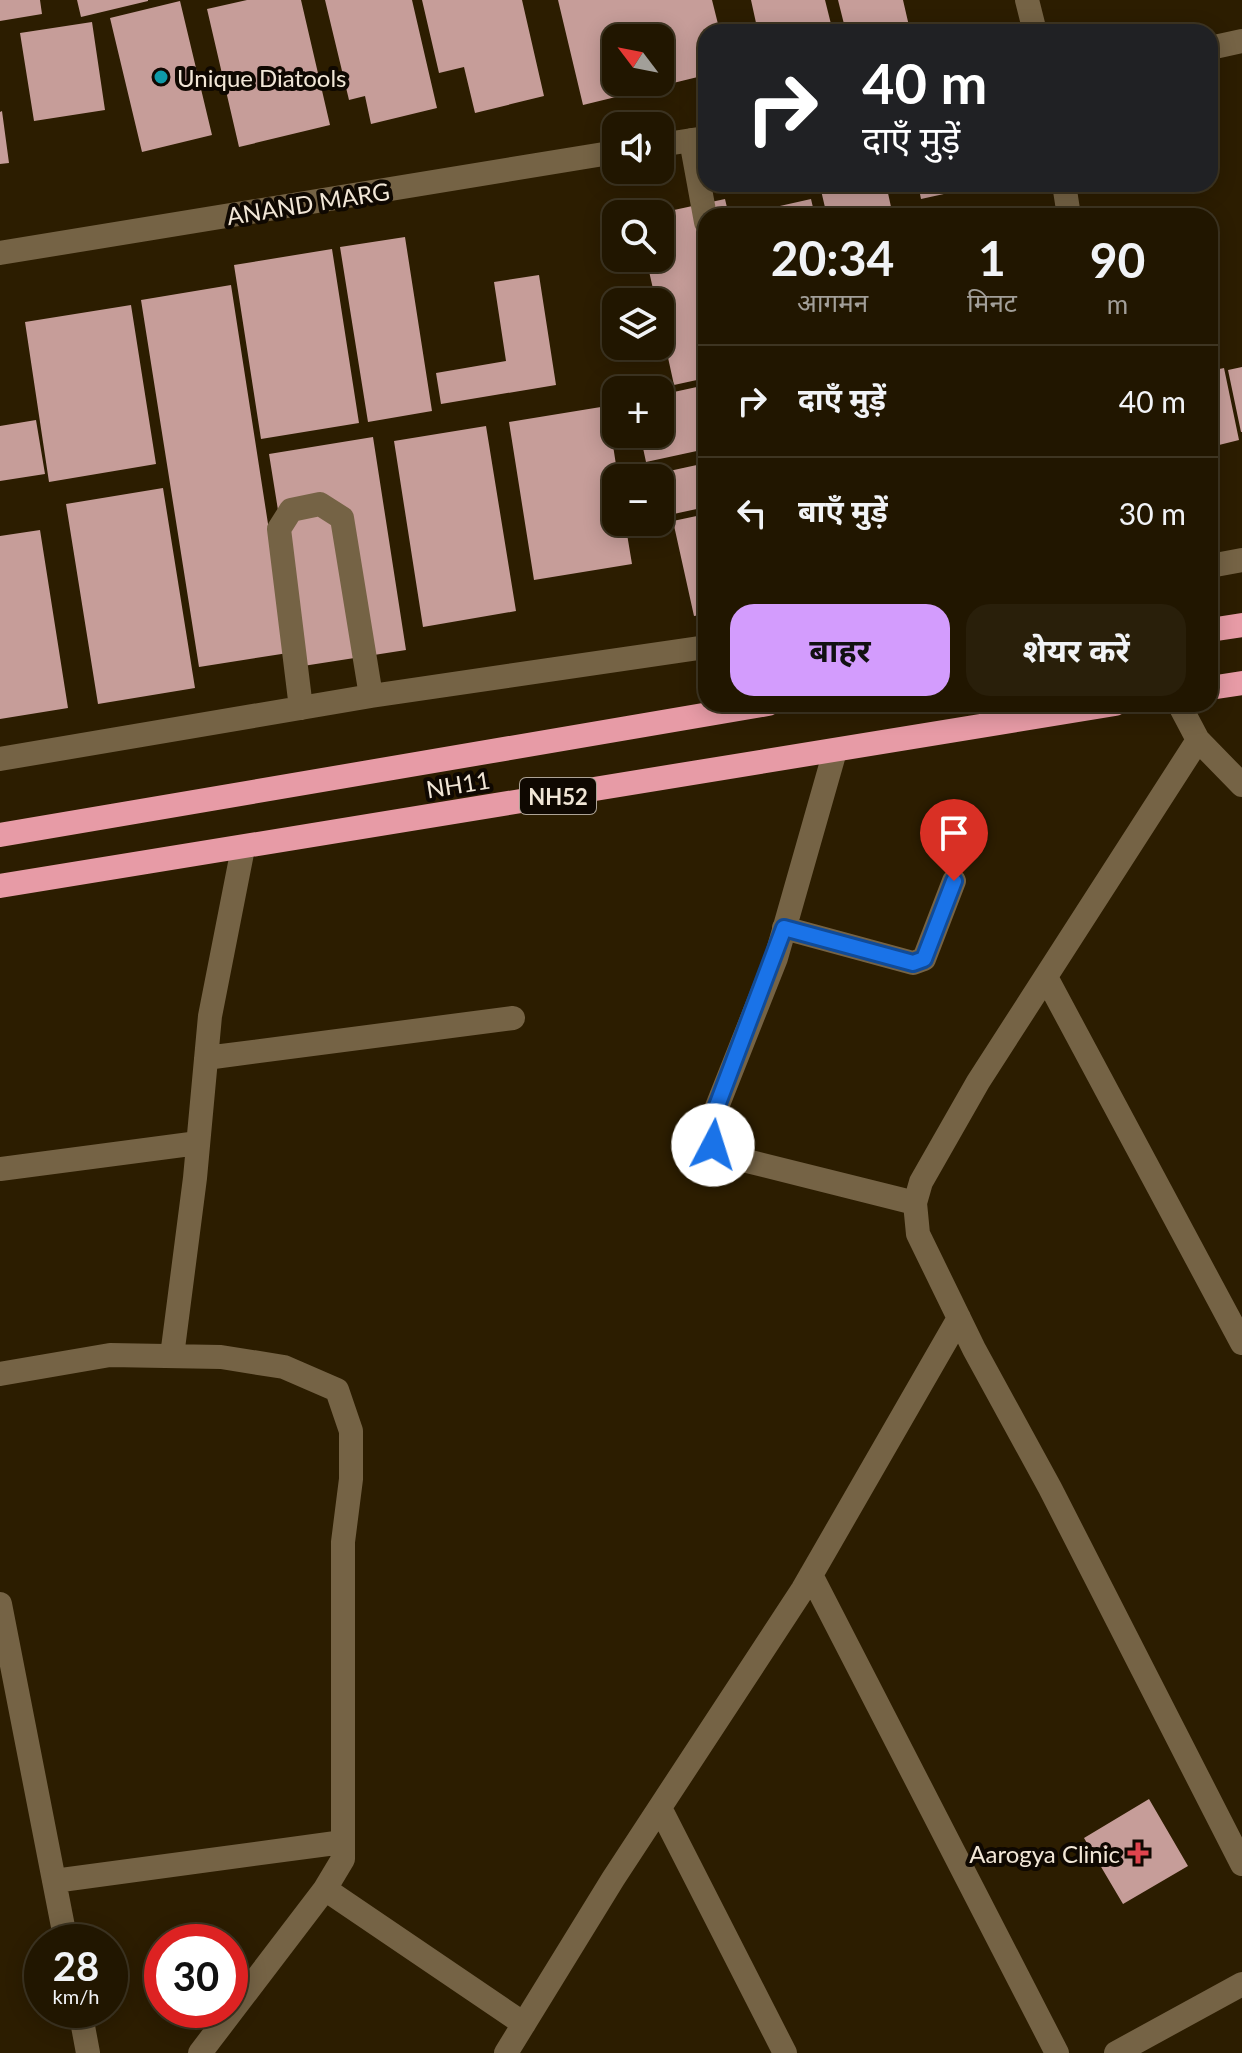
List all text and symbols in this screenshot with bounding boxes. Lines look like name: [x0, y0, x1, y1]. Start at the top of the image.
north arrow: [602, 24, 674, 96]
map controls: [602, 24, 674, 536]
text: 40 m: [862, 49, 987, 116]
icon: right: [730, 56, 834, 160]
place label: Unique Diatools: [177, 63, 346, 92]
marker: Unique Diatools: [152, 68, 170, 86]
button: sound: [602, 112, 674, 184]
text: दाएँ मुड़ें: [862, 117, 960, 161]
street label: ANAND MARG: [225, 176, 391, 230]
button: search: [602, 200, 674, 272]
text: 20:34: [771, 229, 894, 286]
text: 1: [978, 229, 1006, 286]
text: 90: [1090, 231, 1145, 288]
text: आगमन: [797, 286, 868, 318]
text: मिनट: [967, 286, 1017, 318]
button: layers: [602, 288, 674, 360]
text: m: [1107, 288, 1128, 320]
button: +: [602, 376, 674, 448]
icon: right: [730, 379, 774, 423]
text: दाएँ मुड़ें: [798, 380, 886, 416]
text: 40 m: [1119, 383, 1186, 419]
button: −: [602, 464, 674, 536]
icon: left: [730, 491, 774, 535]
text: बाएँ मुड़ें: [798, 492, 888, 528]
text: 30 m: [1119, 495, 1186, 531]
button: बाहर: [730, 604, 950, 696]
button: शेयर करें: [966, 604, 1186, 696]
street label: NH11: [424, 765, 492, 803]
road number: NH52: [520, 778, 596, 814]
pin: [920, 799, 988, 881]
icon: arrive: [932, 811, 976, 855]
position arrow: [671, 1103, 755, 1187]
place label: Aarogya Clinic: [969, 1839, 1120, 1868]
marker: Aarogya Clinic: [1127, 1842, 1149, 1864]
speed limit sign: 30: [144, 1924, 248, 2028]
text: 28: [53, 1942, 99, 1990]
text: km/h: [53, 1984, 99, 2008]

